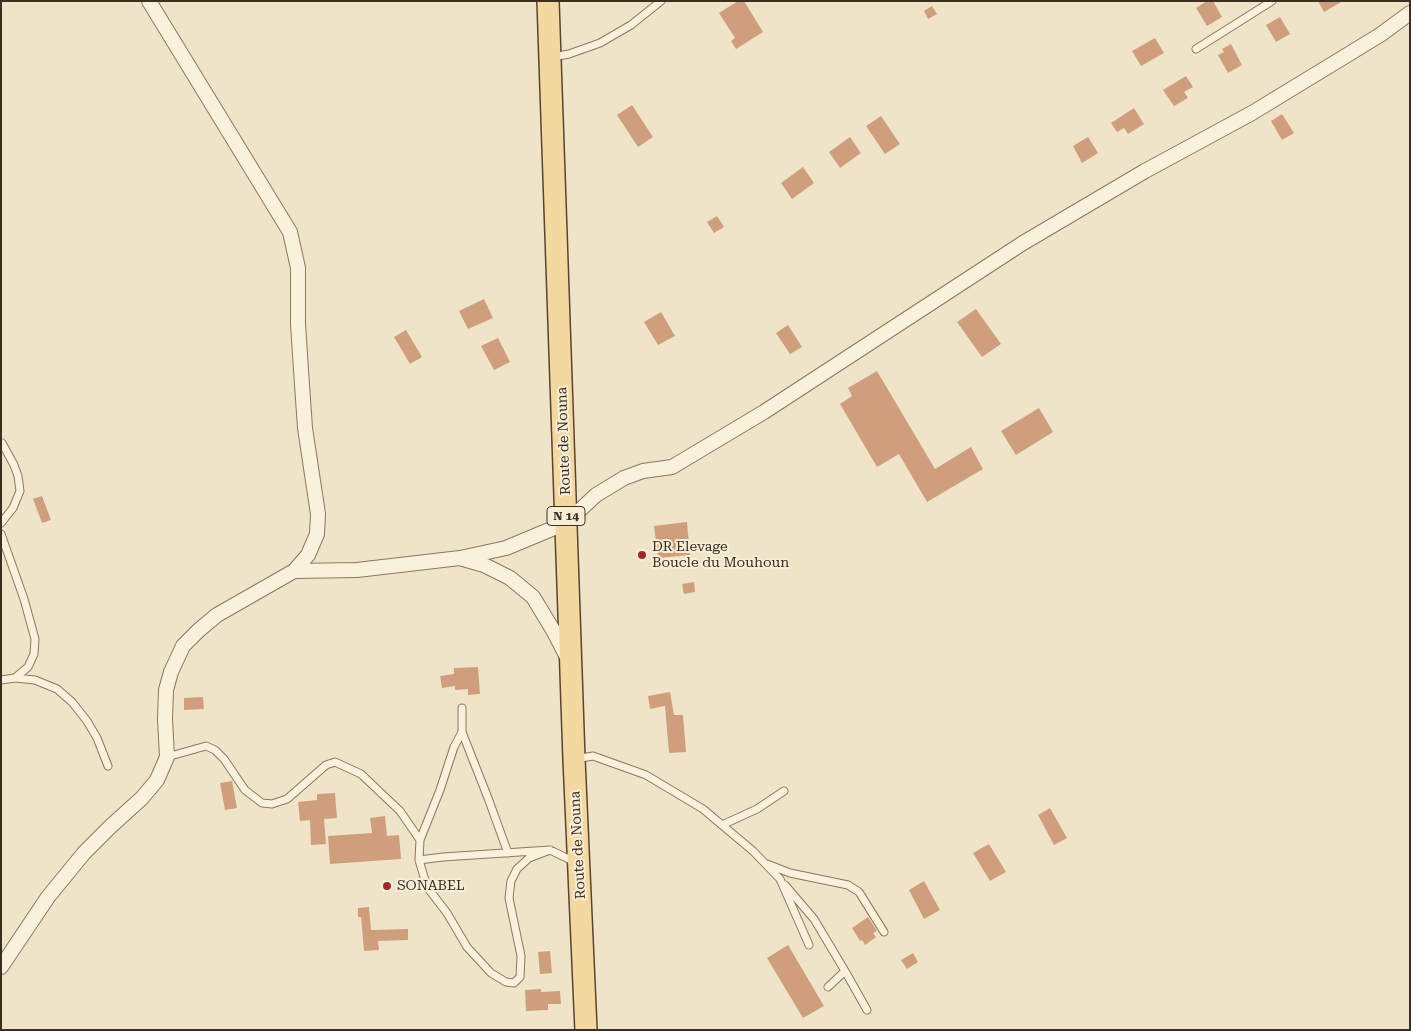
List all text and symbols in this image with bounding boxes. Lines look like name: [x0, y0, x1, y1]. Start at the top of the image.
street label: Route de Nouna: [554, 387, 574, 495]
road number: N 14: [547, 506, 585, 526]
place label: DR Elevage Boucle du Mouhoun: [652, 539, 789, 572]
marker: DR Elevage Boucle du Mouhoun: [636, 549, 648, 561]
street label: Route de Nouna: [567, 790, 589, 900]
place label: SONABEL: [397, 878, 465, 894]
marker: SONABEL: [381, 880, 393, 892]

